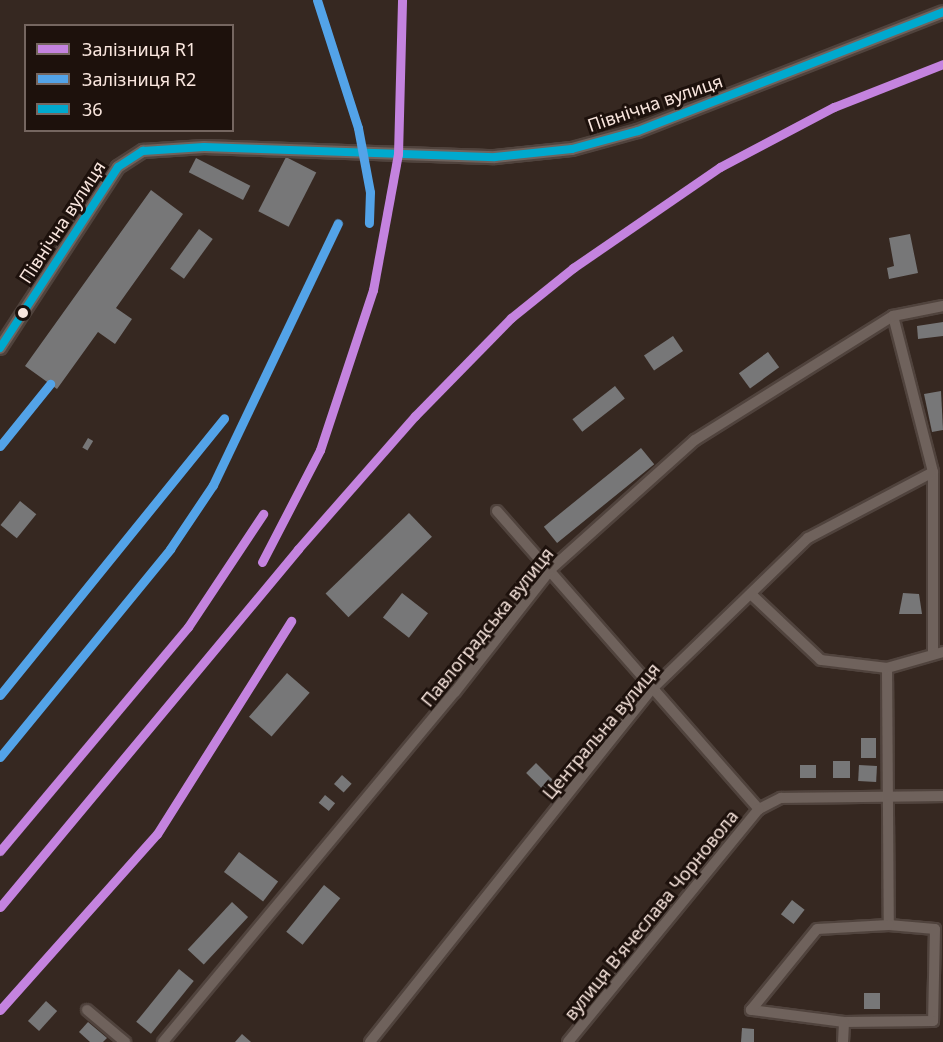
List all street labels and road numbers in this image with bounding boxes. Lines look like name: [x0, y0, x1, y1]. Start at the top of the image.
street label: Північна вулиця: [585, 70, 725, 136]
street label: Північна вулиця: [14, 157, 110, 287]
street label: Павлоградська вулиця: [416, 543, 558, 711]
street label: Центральна вулиця: [538, 659, 664, 803]
street label: вулиця В'ячеслава Чорновола: [560, 806, 742, 1024]

